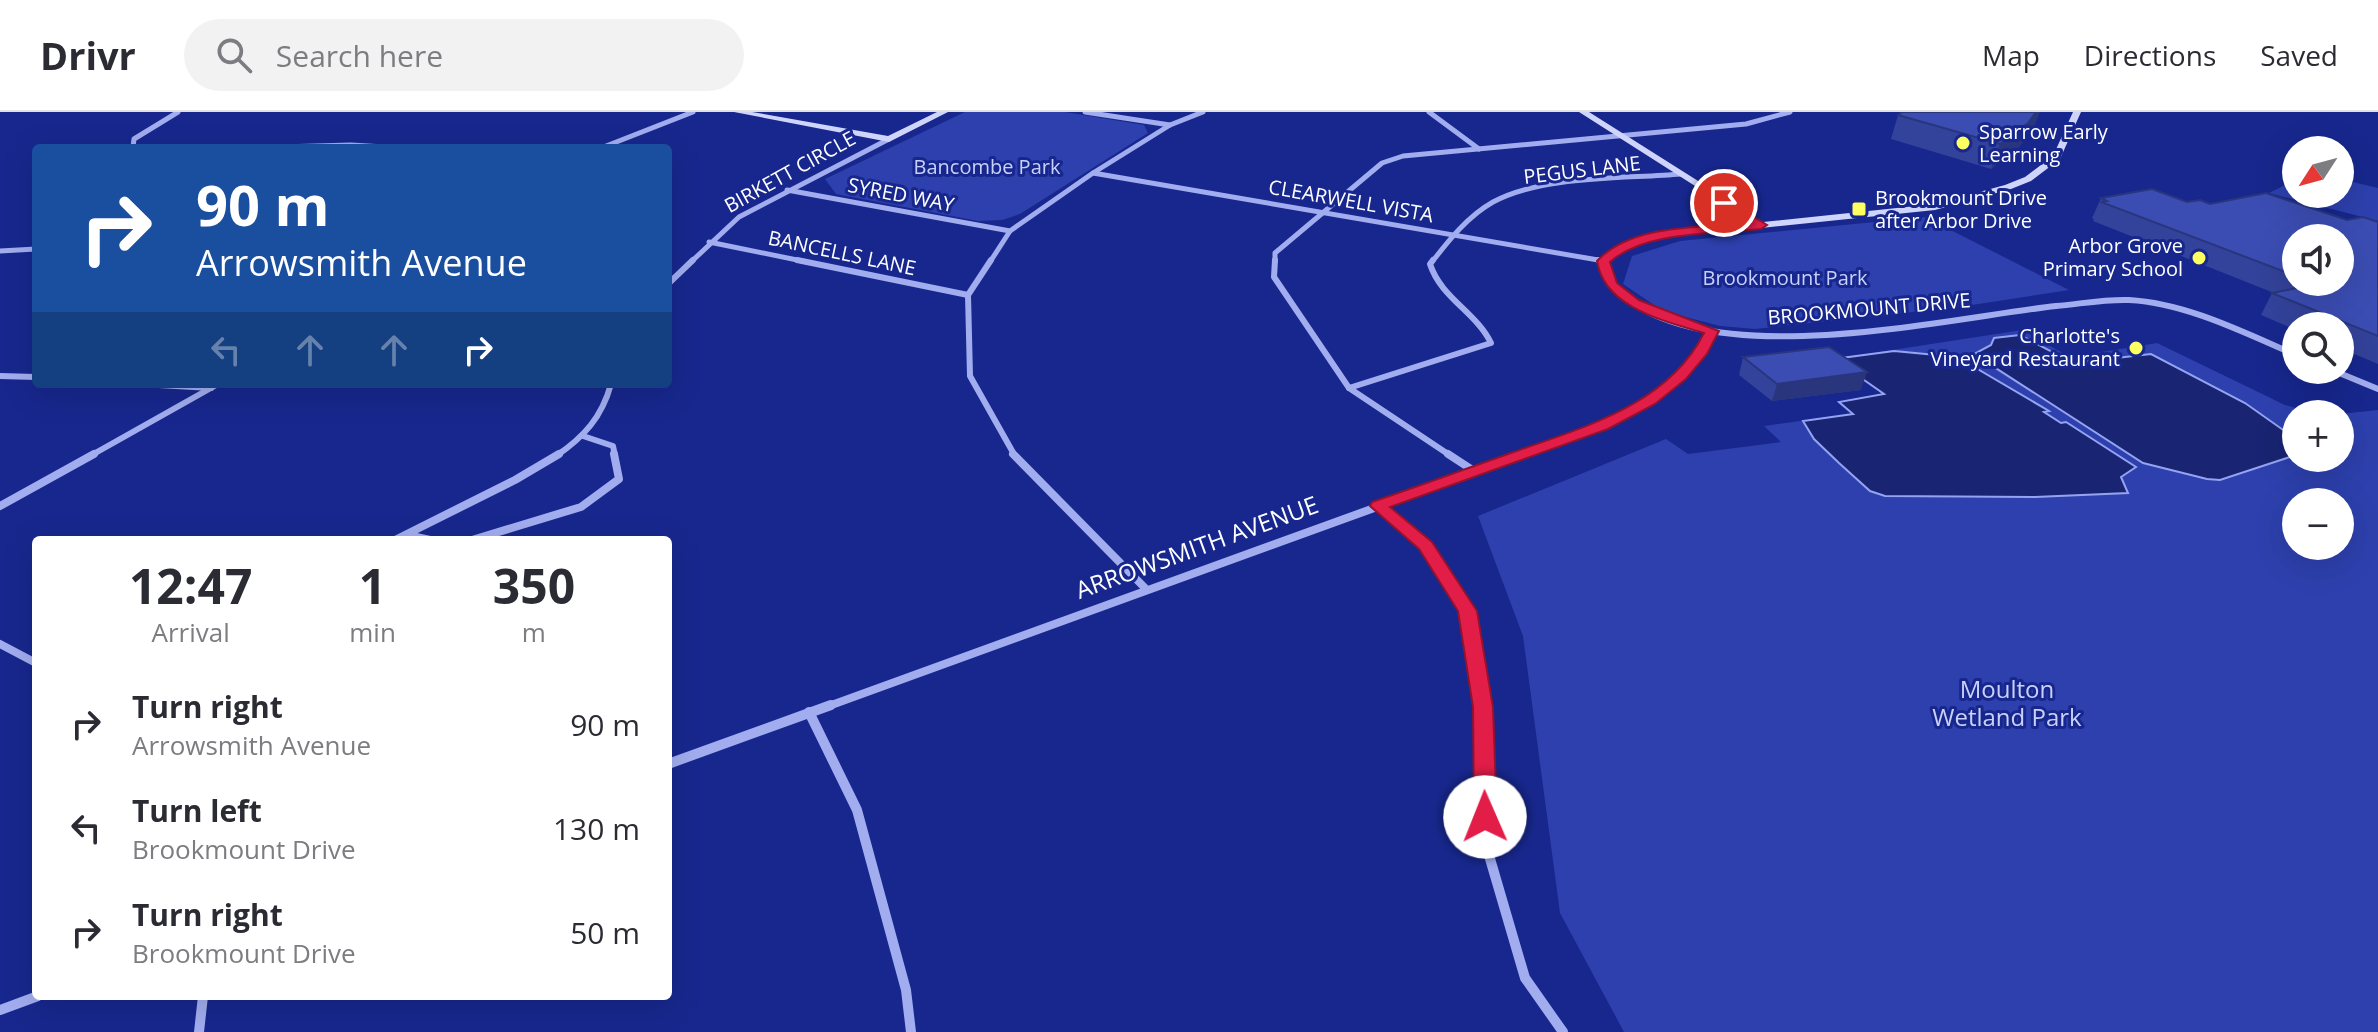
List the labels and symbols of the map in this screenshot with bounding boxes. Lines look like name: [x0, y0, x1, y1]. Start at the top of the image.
place label: Sparrow Early Learning: [1979, 118, 2109, 168]
street label: BIRKETT CIRCLE: [719, 124, 860, 219]
marker: Sparrow Early Learning: [1954, 134, 1972, 152]
north arrow: [2282, 136, 2354, 208]
street label: PEGUS LANE: [1522, 149, 1642, 190]
park label: Bancombe Park: [914, 153, 1061, 180]
pin: [1690, 169, 1758, 237]
street label: SYRED WAY: [846, 171, 957, 218]
street label: CLEARWELL VISTA: [1267, 173, 1436, 228]
place label: Brookmount Drive after Arbor Drive: [1875, 184, 2047, 234]
marker: Brookmount Drive after Arbor Drive: [1850, 200, 1868, 218]
street label: BANCELLS LANE: [766, 224, 919, 281]
place label: Arbor Grove Primary School: [2043, 232, 2183, 282]
marker: Arbor Grove Primary School: [2190, 249, 2208, 267]
park label: Brookmount Park: [1703, 264, 1868, 291]
street label: BROOKMOUNT DRIVE: [1766, 286, 1971, 331]
place label: Charlotte's Vineyard Restaurant: [1930, 322, 2120, 372]
marker: Charlotte's Vineyard Restaurant: [2127, 339, 2145, 357]
street label: ARROWSMITH AVENUE: [1071, 487, 1322, 606]
park label: Moulton Wetland Park: [1932, 672, 2082, 733]
position arrow: [1443, 775, 1527, 859]

